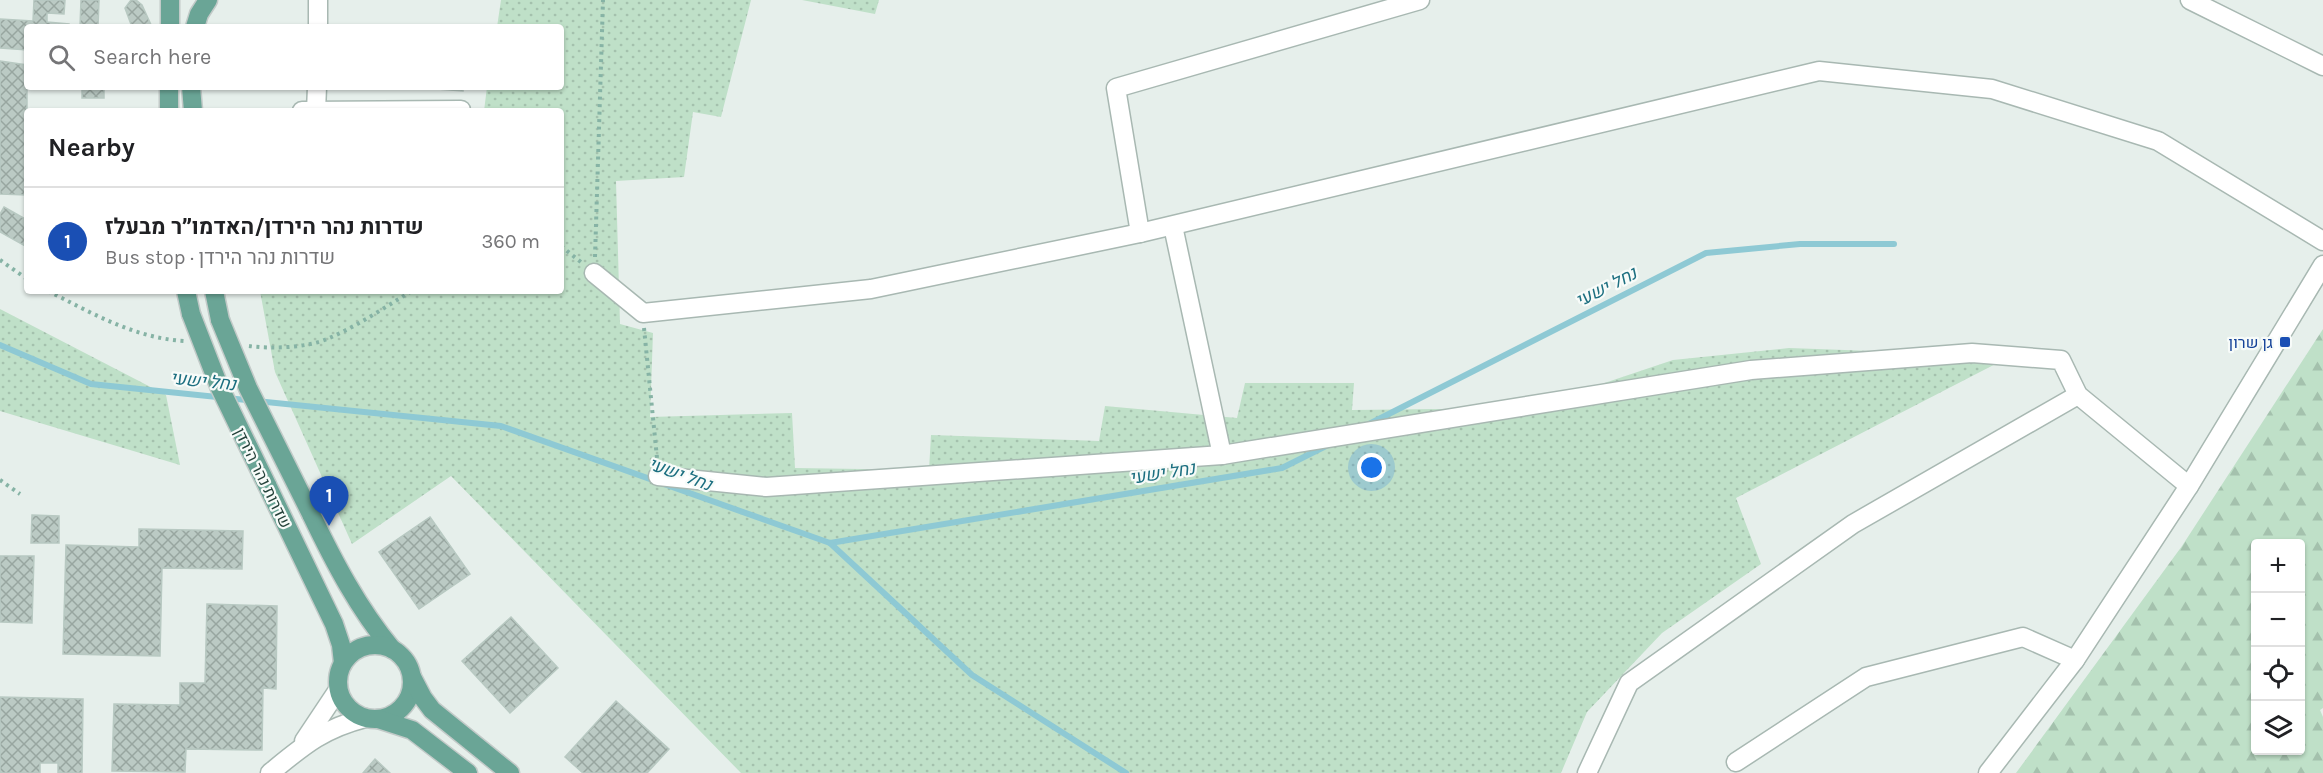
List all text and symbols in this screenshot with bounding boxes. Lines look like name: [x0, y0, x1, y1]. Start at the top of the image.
search box: [24, 24, 564, 90]
icon: search: [45, 41, 78, 74]
text: Search here: [93, 44, 211, 70]
text: Nearby: [48, 132, 135, 163]
text: שדרות נהר הירדן/האדמו״ר מבעלז: [105, 214, 424, 240]
text: 1: [64, 230, 71, 253]
text: 360 m: [481, 230, 540, 253]
text: Bus stop · שדרות נהר הירדן: [105, 246, 335, 269]
water label: נחל ישעי: [1572, 262, 1642, 312]
place label: גן שרון: [2229, 333, 2273, 352]
marker: גן שרון: [2278, 335, 2292, 349]
water label: נחל ישעי: [169, 367, 238, 396]
street label: שדרות נהר הירדן: [231, 425, 295, 531]
water label: נחל ישעי: [645, 452, 716, 496]
your location: [1357, 453, 1386, 482]
water label: נחל ישעי: [1128, 457, 1198, 489]
pin: 1: [310, 476, 348, 526]
map controls: [2251, 539, 2305, 755]
button: +: [2251, 539, 2305, 593]
button: −: [2251, 593, 2305, 647]
button: locate: [2251, 647, 2305, 701]
button: layers: [2251, 701, 2305, 755]

